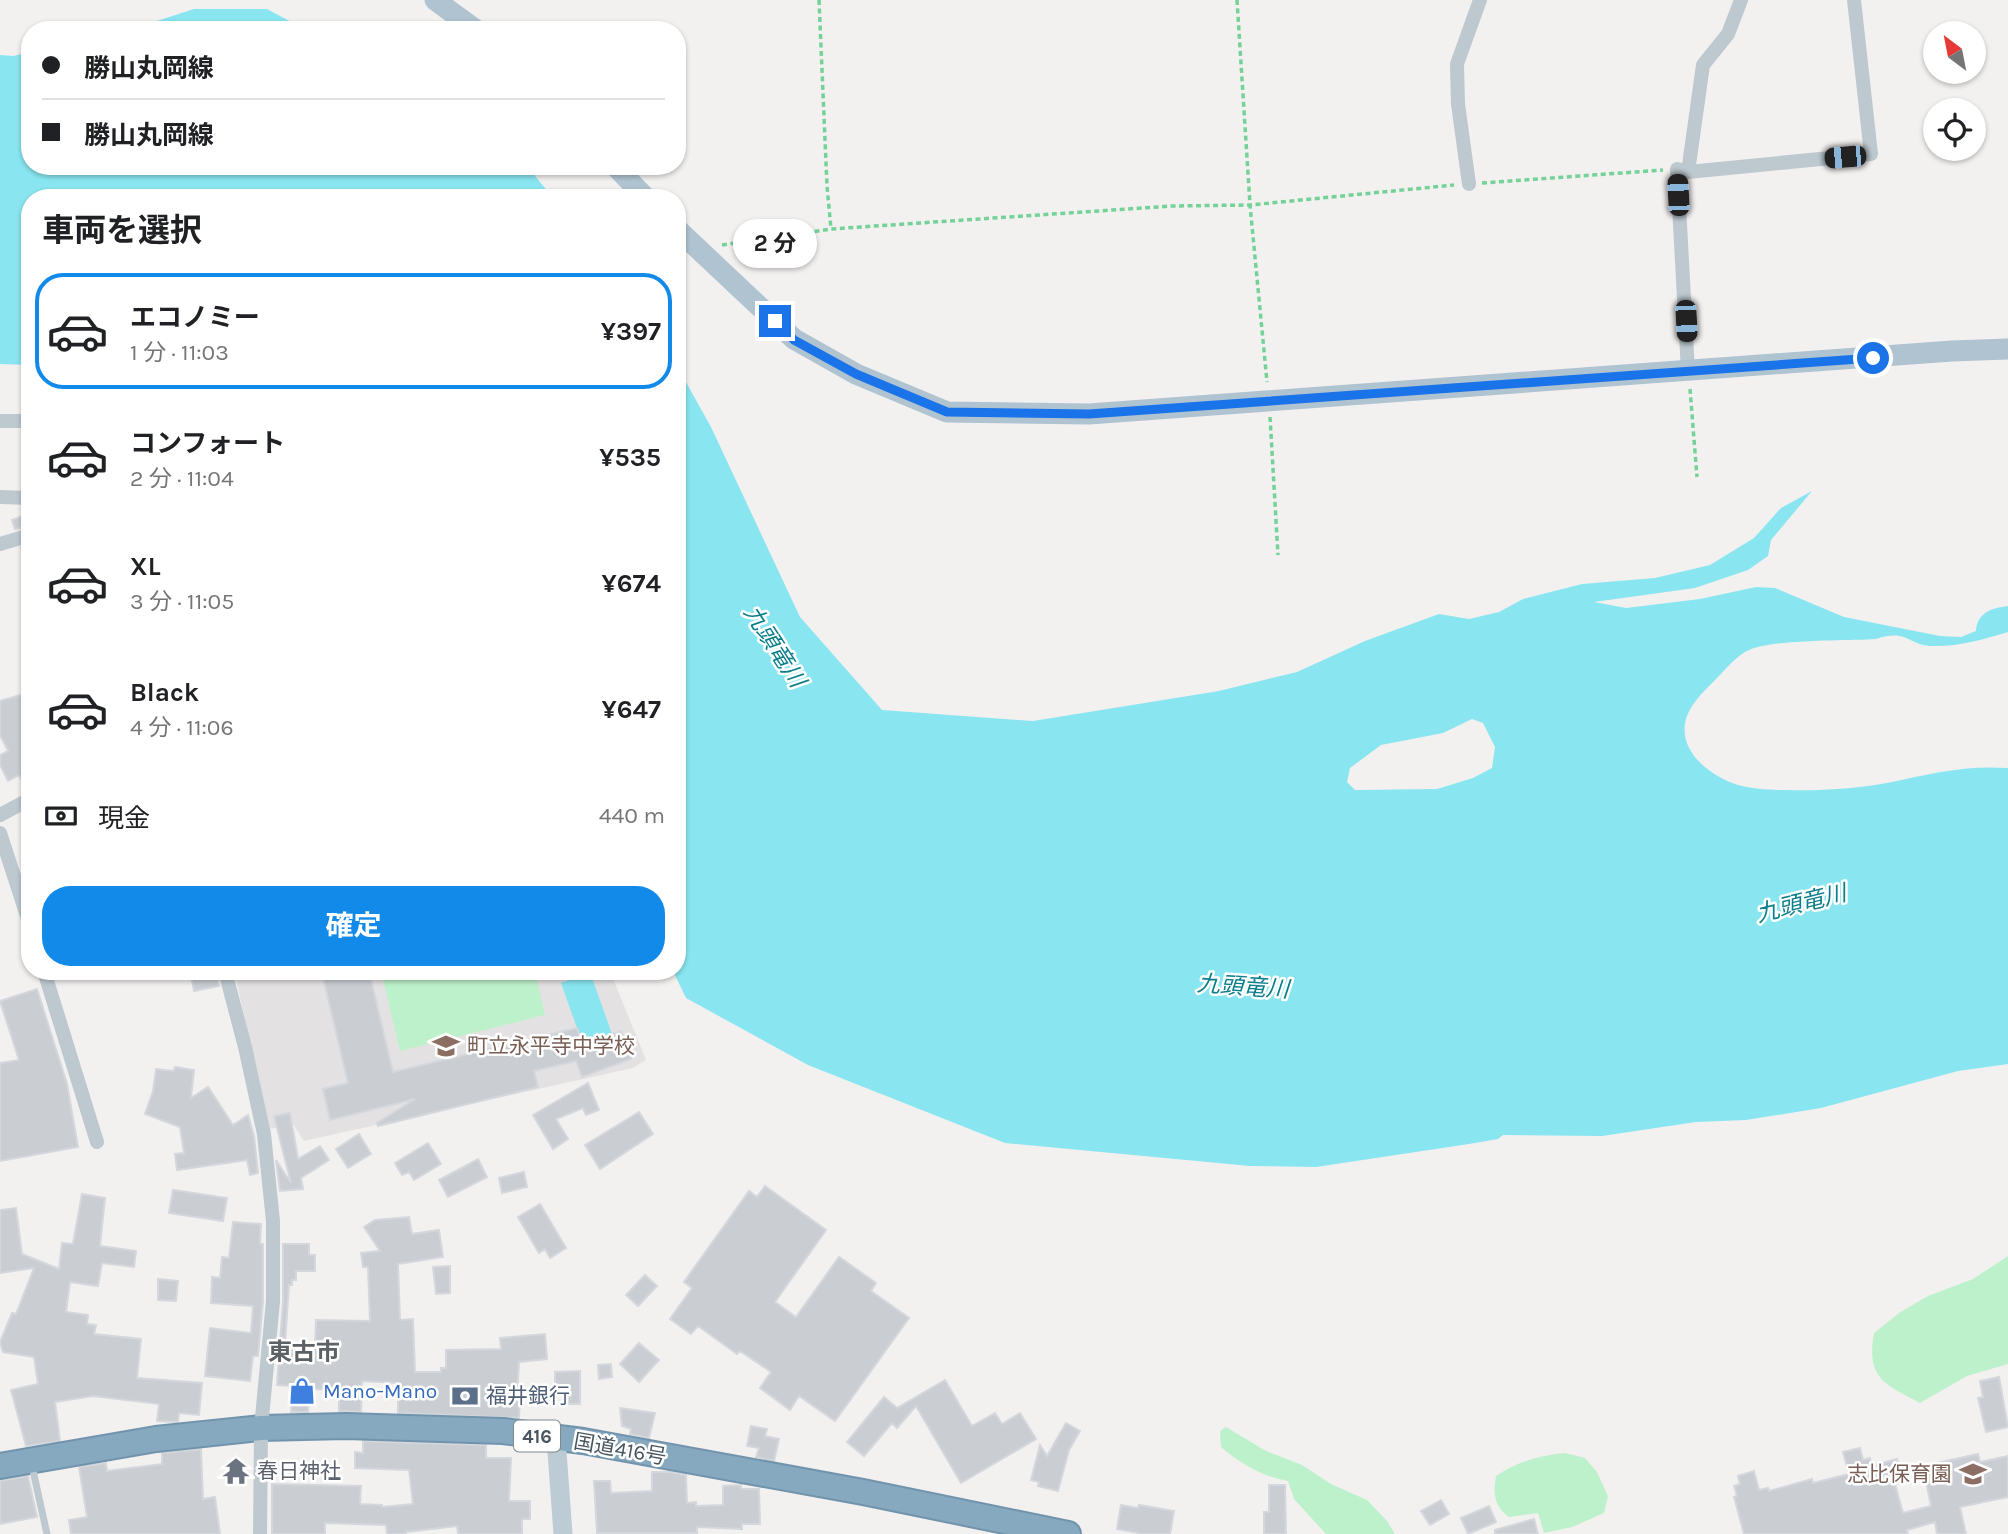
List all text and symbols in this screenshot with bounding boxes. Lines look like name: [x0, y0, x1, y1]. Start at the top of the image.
north arrow: [1923, 21, 1986, 84]
map controls: [1923, 21, 1986, 161]
text: 勝山丸岡線: [84, 53, 214, 84]
button: locate: [1923, 98, 1986, 161]
text: 勝山丸岡線: [84, 120, 214, 151]
car: [1824, 145, 1867, 169]
car: [1667, 173, 1690, 217]
text: 車両を選択: [42, 212, 202, 249]
callout: 2 分: [733, 219, 817, 268]
text: 2 分: [754, 230, 796, 257]
car: [1675, 299, 1698, 343]
icon: car: [46, 300, 109, 363]
text: エコノミー: [130, 302, 260, 333]
route end: [759, 305, 791, 337]
text: ¥397: [601, 316, 661, 347]
text: 1 分 · 11:03: [130, 339, 229, 366]
route start: [1857, 342, 1889, 374]
icon: car: [46, 426, 109, 489]
text: コンフォート: [130, 428, 285, 459]
text: ¥535: [599, 442, 661, 473]
text: 2 分 · 11:04: [130, 465, 234, 492]
text: XL: [130, 551, 161, 582]
icon: car: [46, 552, 109, 615]
text: ¥674: [602, 568, 661, 599]
text: 3 分 · 11:05: [130, 588, 234, 615]
water label: 九頭竜川: [738, 600, 813, 695]
text: Black: [130, 677, 199, 708]
icon: car: [46, 678, 109, 741]
text: ¥647: [602, 694, 661, 725]
text: 4 分 · 11:06: [130, 714, 234, 741]
icon: cash: [42, 797, 80, 835]
text: 440 m: [599, 802, 665, 829]
text: 現金: [98, 803, 150, 834]
water label: 九頭竜川: [1753, 879, 1852, 928]
button: 確定: [42, 886, 665, 966]
water label: 九頭竜川: [1196, 970, 1293, 1003]
school or university icon: 町立永平寺中学校: [431, 1031, 461, 1061]
place label: 町立永平寺中学校: [467, 1034, 635, 1058]
district label: 東古市: [268, 1338, 340, 1366]
shop icon: Mano-Mano: [287, 1376, 317, 1406]
place label: Mano-Mano: [323, 1379, 437, 1403]
bank icon: 福井銀行: [450, 1381, 480, 1411]
place label: 福井銀行: [486, 1384, 570, 1408]
road number: 416: [514, 1420, 560, 1452]
street label: 国道416号: [572, 1429, 668, 1469]
temple icon: 春日神社: [221, 1456, 251, 1486]
place label: 春日神社: [257, 1459, 341, 1483]
school or university icon: 志比保育園: [1958, 1459, 1988, 1489]
place label: 志比保育園: [1847, 1462, 1952, 1486]

